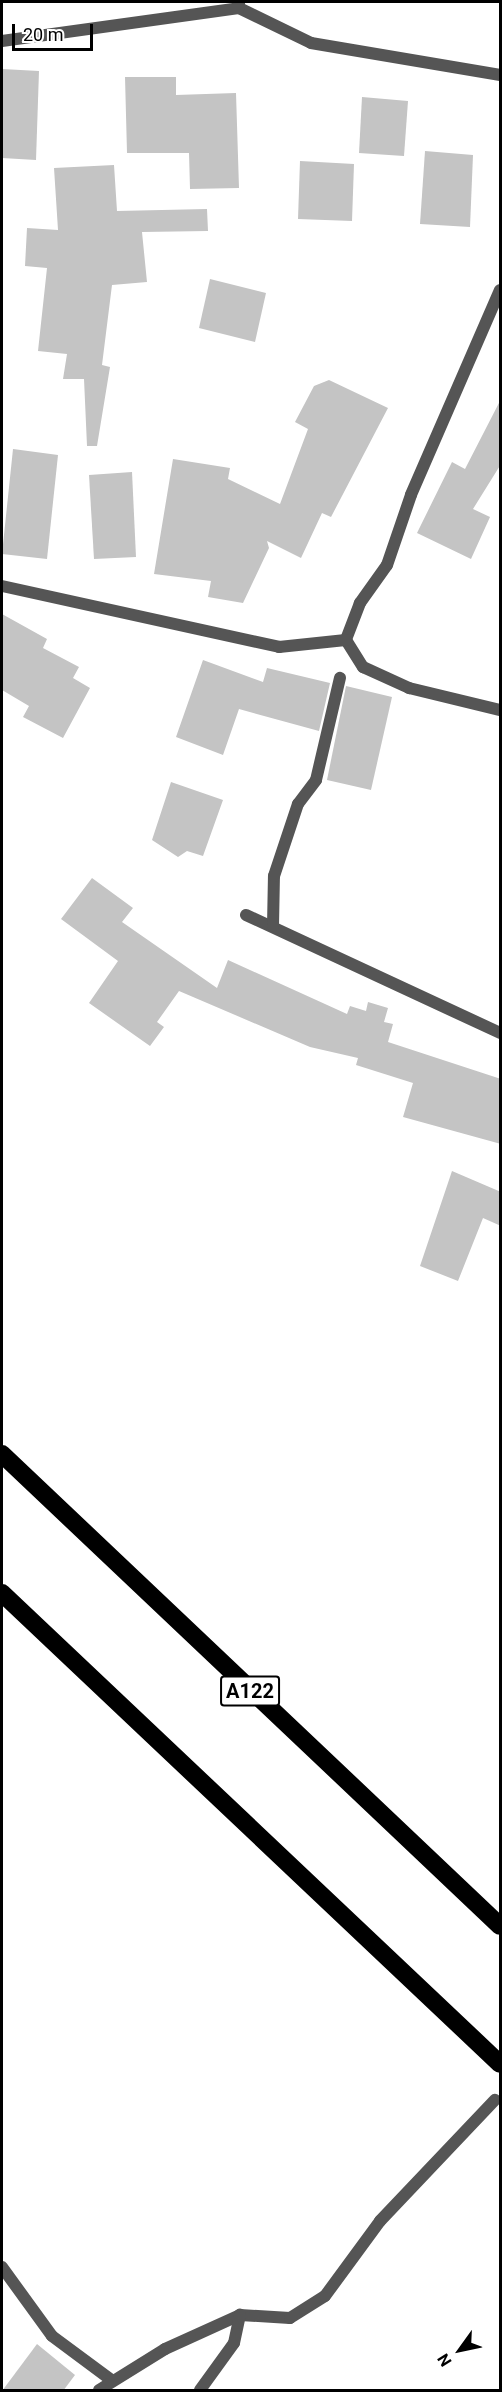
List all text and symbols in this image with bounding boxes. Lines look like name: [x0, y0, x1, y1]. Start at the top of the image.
scale bar: [15, 12, 96, 50]
text: 20 m: [23, 24, 63, 45]
road number: A122: [220, 1674, 280, 1708]
north arrow: [430, 2320, 490, 2380]
text: N: [433, 2350, 456, 2370]

